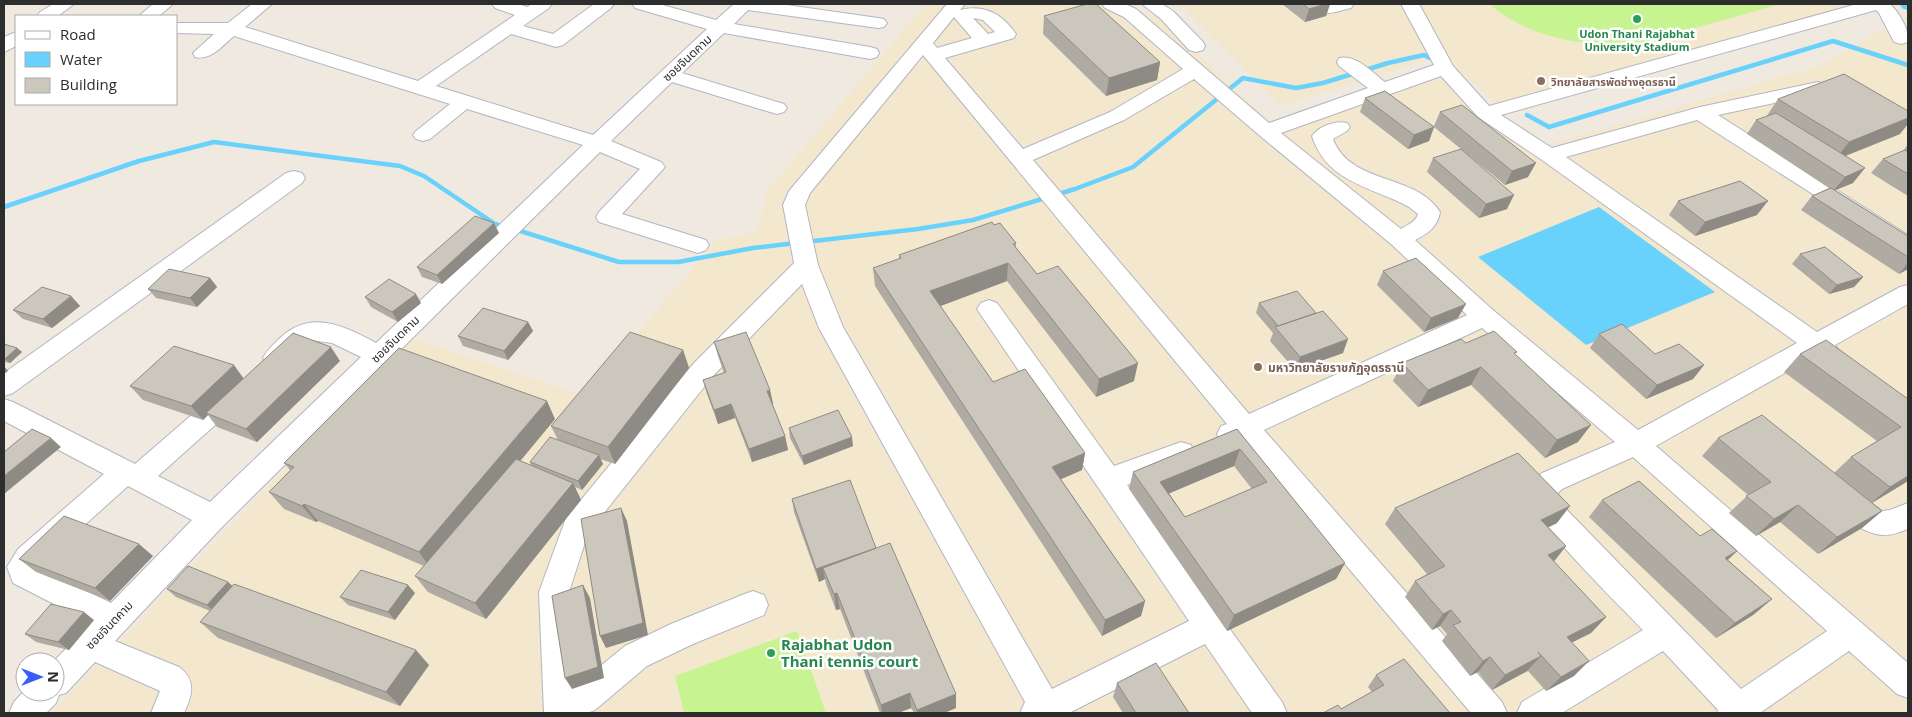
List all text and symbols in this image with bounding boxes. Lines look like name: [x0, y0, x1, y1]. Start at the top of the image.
marker: Udon Thani Rajabhat University Stadium: [1631, 13, 1643, 25]
legend: [15, 15, 178, 105]
text: Road: [60, 24, 96, 44]
place label: Udon Thani Rajabhat University Stadium: [1579, 26, 1695, 54]
street label: ซอยจินตคาม: [659, 31, 715, 85]
text: Water: [60, 49, 102, 69]
text: Building: [60, 74, 117, 94]
place label: วิทยาลัยสารพัดช่างอุดรธานี: [1551, 74, 1676, 89]
marker: วิทยาลัยสารพัดช่างอุดรธานี: [1535, 75, 1547, 87]
street label: ซอยจินตคาม: [367, 311, 423, 367]
place label: มหาวิทยาลัยราชภัฏอุดรธานี: [1268, 359, 1404, 376]
marker: มหาวิทยาลัยราชภัฏอุดรธานี: [1252, 361, 1264, 373]
street label: ซอยจินตคาม: [81, 597, 137, 653]
place label: Rajabhat Udon Thani tennis court: [781, 634, 919, 671]
marker: Rajabhat Udon Thani tennis court: [765, 647, 777, 659]
north arrow: [15, 652, 65, 702]
text: N: [44, 671, 63, 683]

